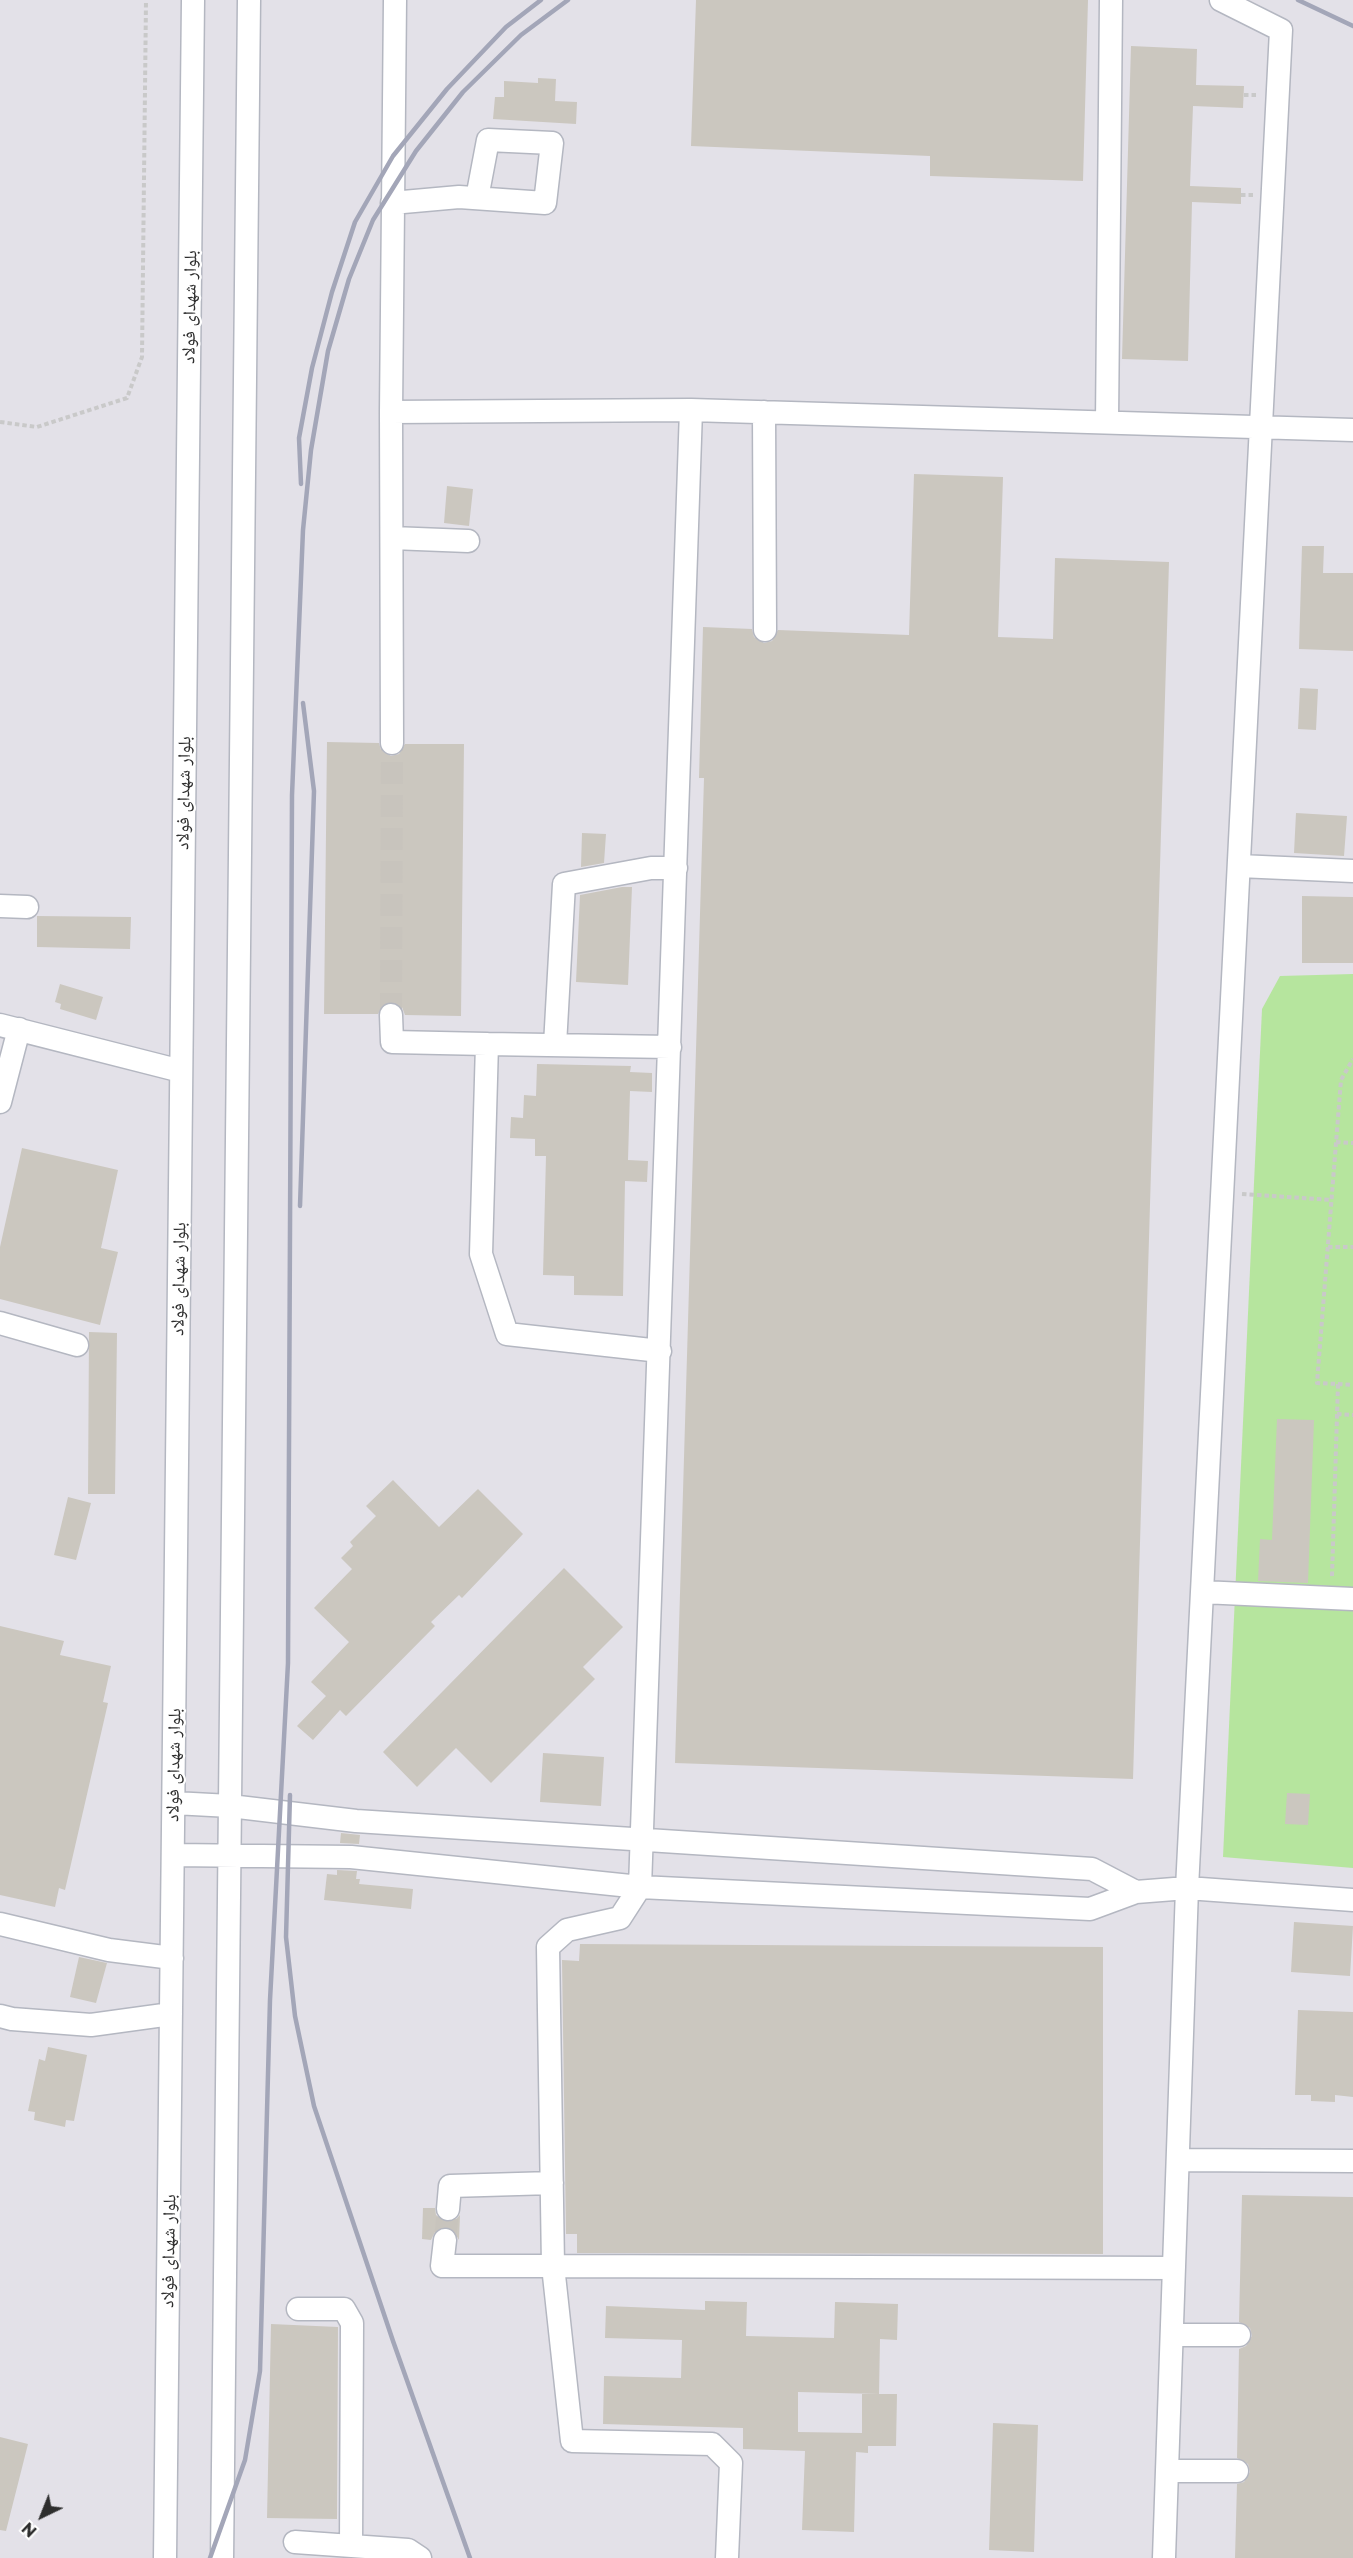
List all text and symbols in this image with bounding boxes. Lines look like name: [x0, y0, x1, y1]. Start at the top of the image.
street label: بلوار شهدای فولاد: [178, 250, 202, 364]
street label: بلوار شهدای فولاد: [172, 736, 196, 850]
street label: بلوار شهدای فولاد: [167, 1222, 191, 1336]
street label: بلوار شهدای فولاد: [162, 1708, 186, 1822]
street label: بلوار شهدای فولاد: [157, 2194, 181, 2308]
north arrow: [12, 2486, 72, 2546]
text: N: [18, 2518, 41, 2541]

